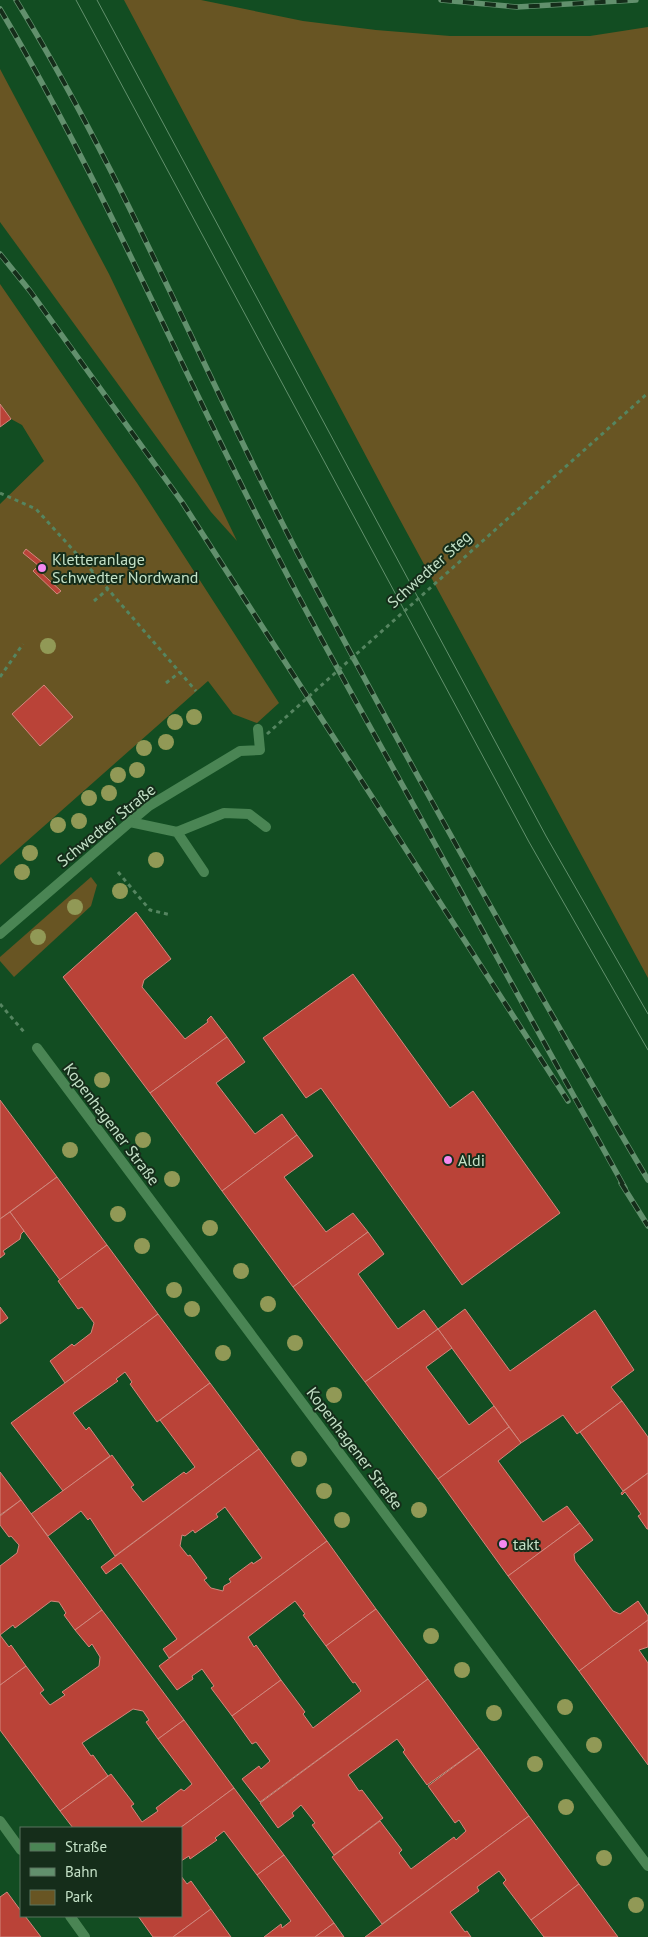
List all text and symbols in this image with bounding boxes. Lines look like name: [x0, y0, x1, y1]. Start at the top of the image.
street label: Schwedter Steg: [383, 526, 475, 612]
place label: Kletteranlage Schwedter Nordwand: [52, 549, 198, 587]
marker: Kletteranlage Schwedter Nordwand: [36, 562, 48, 574]
street label: Schwedter Straße: [53, 779, 159, 871]
street label: Kopenhagener Straße: [59, 1059, 165, 1189]
place label: Aldi: [458, 1150, 485, 1170]
marker: Aldi: [442, 1154, 454, 1166]
street label: Kopenhagener Straße: [302, 1383, 408, 1513]
place label: takt: [513, 1534, 540, 1554]
marker: takt: [497, 1538, 509, 1550]
legend: [20, 1827, 182, 1917]
text: Straße: [65, 1837, 107, 1856]
text: Bahn: [65, 1862, 98, 1881]
text: Park: [65, 1887, 93, 1906]

